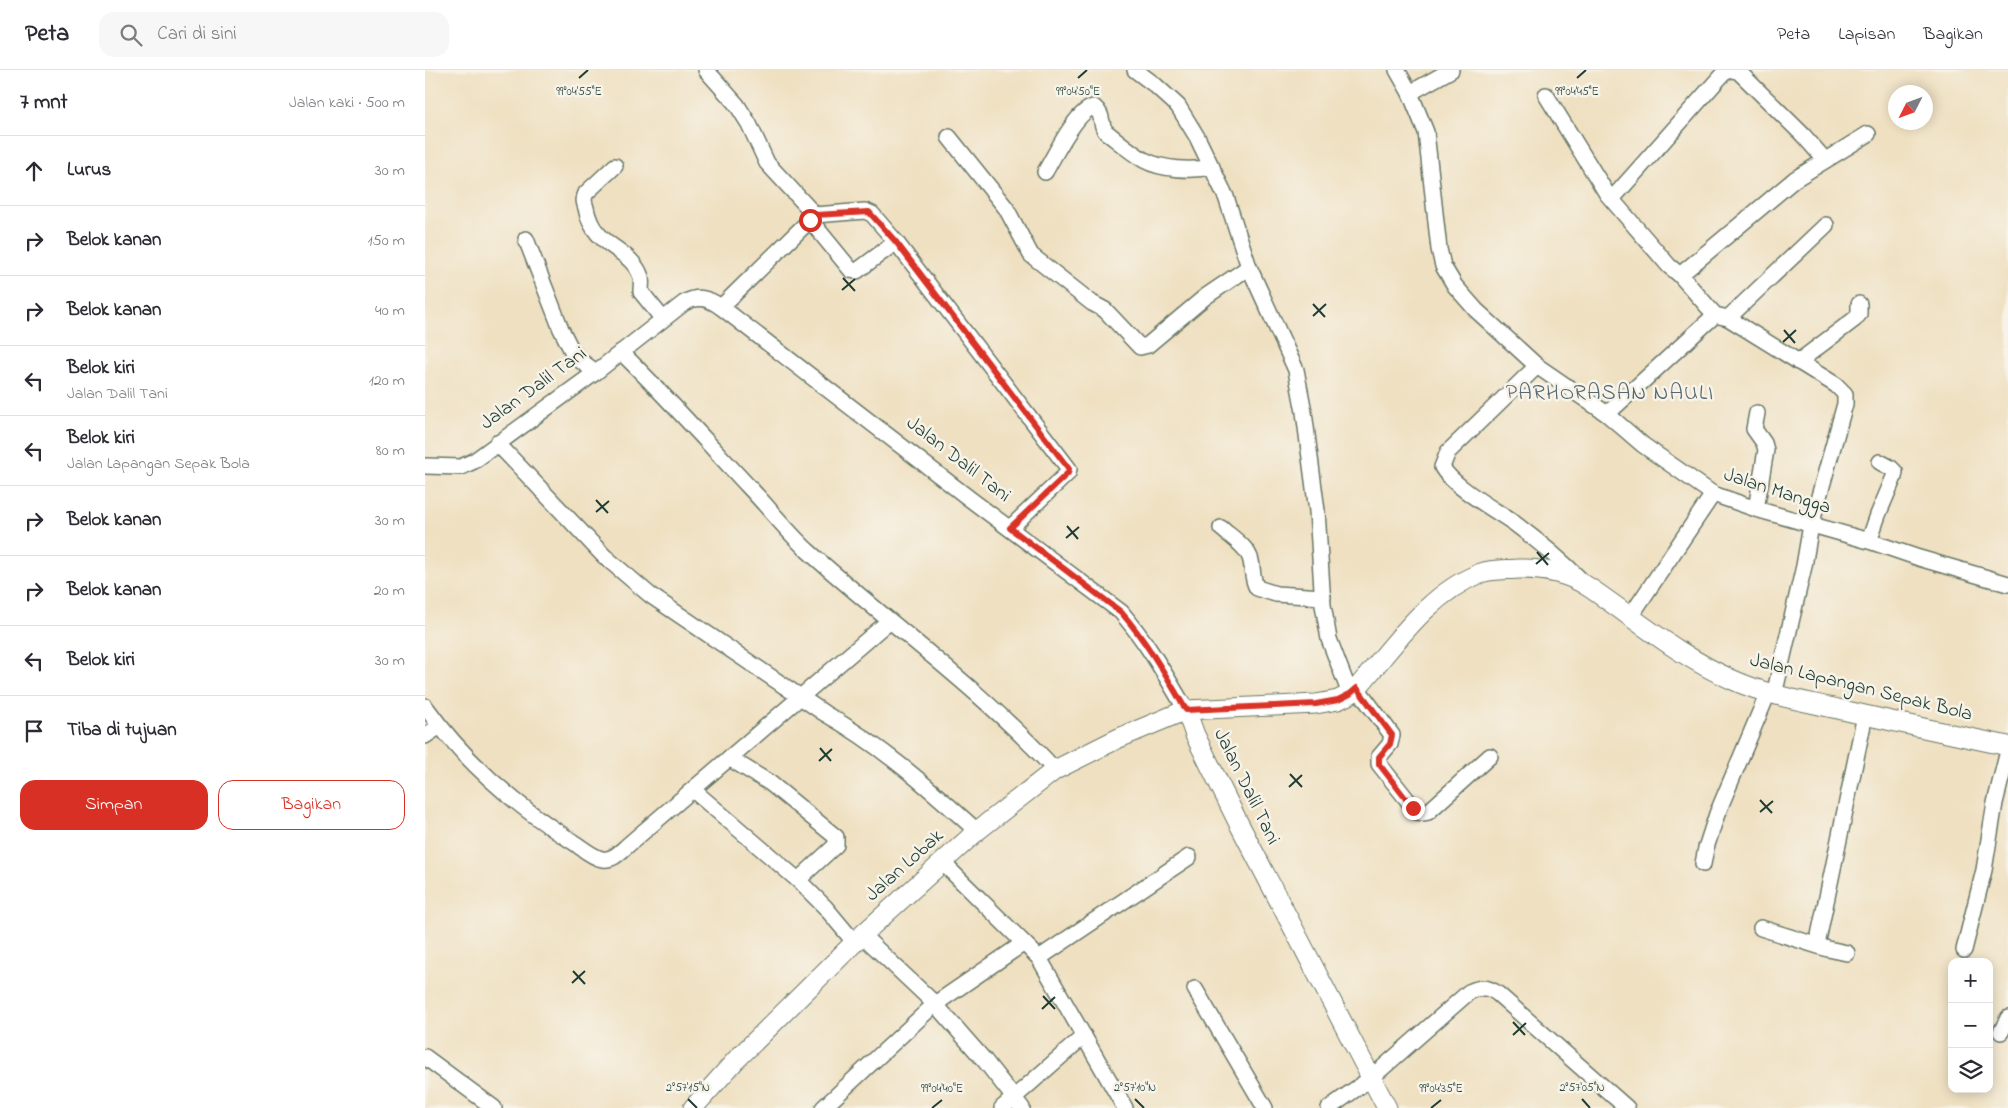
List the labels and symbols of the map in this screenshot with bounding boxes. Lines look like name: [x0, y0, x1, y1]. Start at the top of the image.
text: 99°04'55"E: [556, 83, 602, 101]
text: 99°04'50"E: [1056, 83, 1100, 101]
text: 99°04'45"E: [1555, 83, 1599, 101]
north arrow: [1888, 85, 1933, 130]
route start: [799, 209, 822, 232]
street label: Jalan Dalil Tani: [474, 340, 594, 438]
district label: PARHORASAN NAULI: [1506, 378, 1714, 410]
street label: Jalan Dalil Tani: [899, 410, 1017, 510]
street label: Jalan Mangga: [1719, 461, 1834, 524]
street label: Jalan Lapangan Sepak Bola: [1746, 646, 1975, 731]
street label: Jalan Dalil Tani: [1205, 724, 1287, 850]
route end: [1402, 797, 1425, 820]
street label: Jalan Lobak: [859, 823, 951, 909]
text: 2°57'15"N: [666, 1079, 710, 1097]
text: 2°57'10"N: [1114, 1079, 1156, 1097]
text: 2°57'05"N: [1559, 1079, 1605, 1097]
text: 99°04'40"E: [921, 1080, 963, 1098]
text: 99°04'35"E: [1419, 1080, 1463, 1098]

